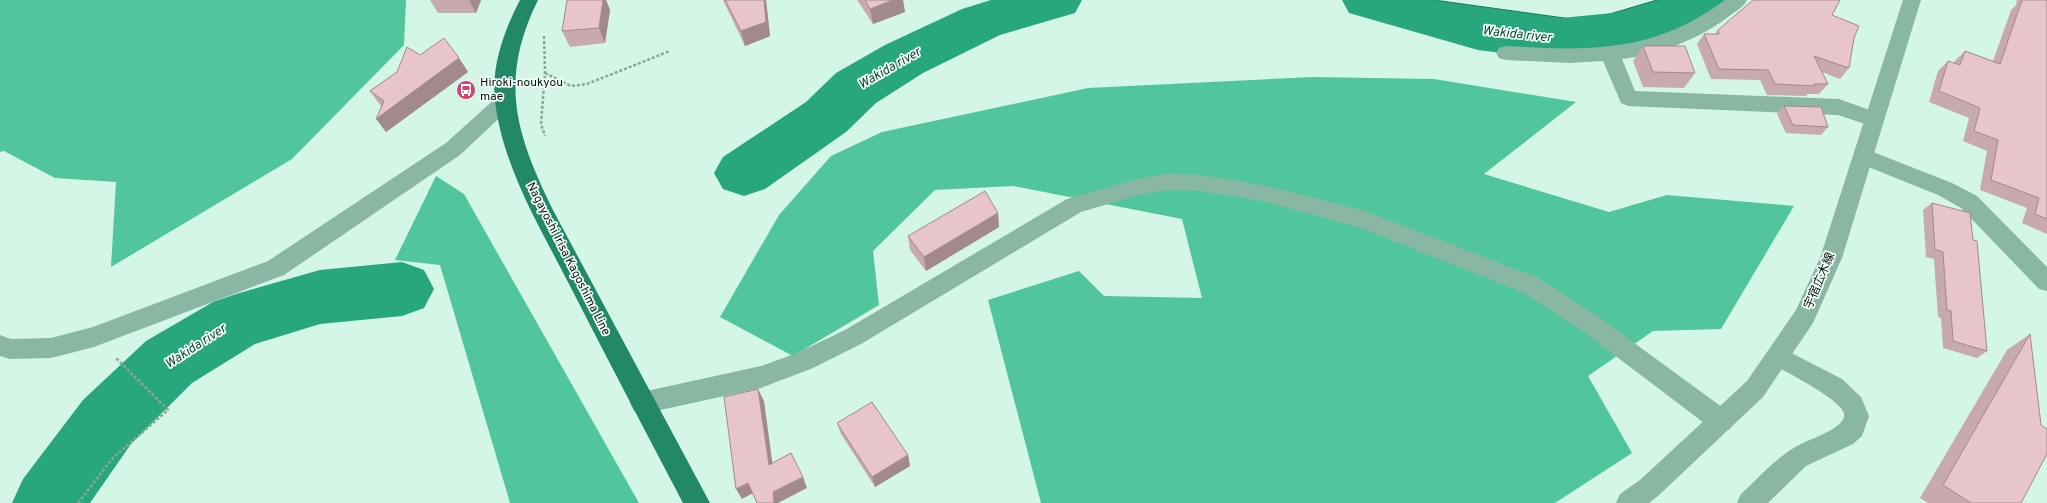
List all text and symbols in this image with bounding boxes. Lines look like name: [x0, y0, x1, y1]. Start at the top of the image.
water label: Wakida river: [1482, 23, 1553, 47]
water label: Wakida river: [856, 44, 925, 93]
place label: Hiroki-noukyou mae: [480, 75, 563, 105]
bus stop icon: Hiroki-noukyou mae: [455, 79, 477, 101]
street label: Nagayoshi Irisa Kagoshima Line: [522, 180, 614, 338]
street label: 宇宿広木線: [1801, 250, 1839, 312]
water label: Wakida river: [162, 321, 230, 373]

